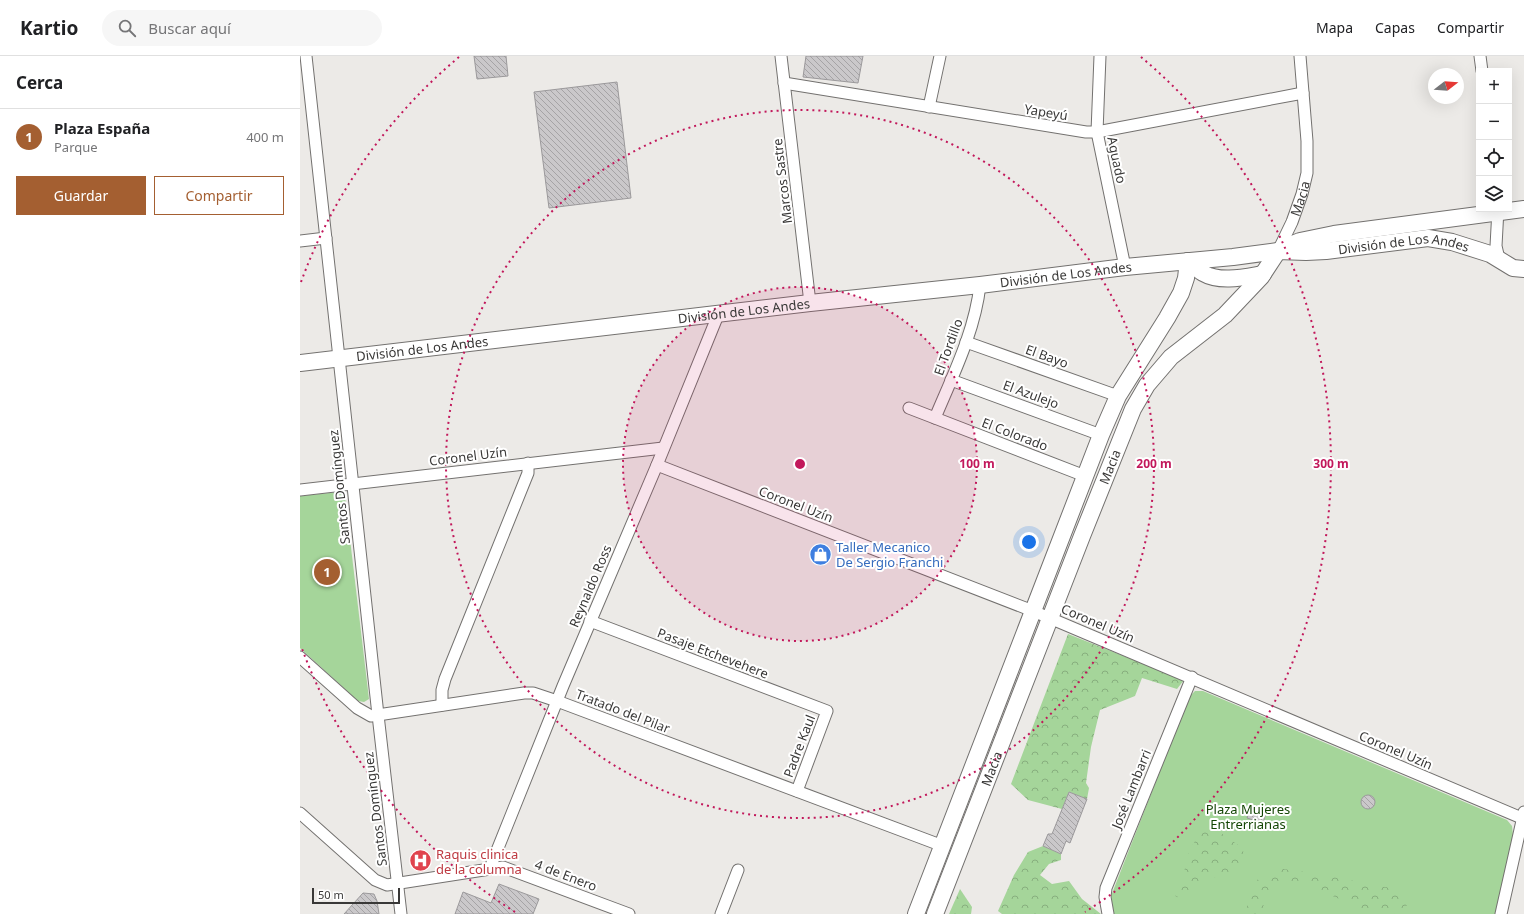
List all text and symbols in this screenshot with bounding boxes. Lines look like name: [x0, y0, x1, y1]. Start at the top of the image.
search box: [102, 10, 382, 46]
text: Kartio: [20, 15, 78, 41]
icon: search: [116, 17, 138, 39]
text: Buscar aquí: [148, 18, 231, 38]
text: Mapa: [1316, 18, 1353, 37]
text: Capas: [1375, 18, 1415, 37]
text: Compartir: [1437, 18, 1504, 37]
north arrow: [1428, 68, 1464, 104]
map controls: [1476, 68, 1512, 212]
button: +: [1476, 68, 1512, 104]
text: Cerca: [16, 71, 63, 94]
street label: Yapeyú: [1023, 100, 1069, 124]
button: −: [1476, 104, 1512, 140]
text: Plaza España: [54, 118, 150, 138]
text: 1: [25, 128, 33, 146]
text: 400 m: [246, 128, 284, 146]
street label: Aguado: [1103, 135, 1131, 185]
street label: Marcos Sastre: [768, 137, 796, 225]
text: Parque: [54, 138, 98, 156]
button: locate: [1476, 140, 1512, 176]
button: Guardar: [16, 176, 146, 215]
button: Compartir: [154, 176, 284, 215]
button: layers: [1476, 176, 1512, 212]
street label: Macia: [1286, 179, 1314, 219]
street label: División de Los Andes: [1337, 229, 1472, 258]
street label: División de Los Andes: [999, 257, 1133, 291]
street label: División de Los Andes: [677, 294, 811, 327]
street label: El Tordillo: [929, 316, 967, 378]
street label: División de Los Andes: [355, 332, 489, 365]
street label: El Bayo: [1023, 340, 1071, 372]
street label: El Azulejo: [1001, 376, 1062, 412]
street label: El Colorado: [979, 413, 1051, 455]
street label: Santos Domínguez: [324, 429, 354, 545]
street label: Coronel Uzín: [428, 442, 508, 470]
street label: Macia: [1095, 447, 1125, 487]
text: 100 m: [959, 455, 995, 472]
text: 200 m: [1136, 455, 1172, 472]
text: 300 m: [1313, 455, 1349, 472]
centre of rings: [793, 457, 807, 471]
street label: Coronel Uzín: [756, 482, 836, 526]
your location: [1019, 532, 1039, 552]
place label: Taller Mecanico De Sergio Franchi: [836, 538, 943, 571]
shop icon: Taller Mecanico De Sergio Franchi: [807, 541, 833, 567]
street label: Reynaldo Ross: [564, 542, 616, 630]
pin: 1: [314, 557, 340, 587]
street label: Coronel Uzín: [1059, 599, 1137, 647]
street label: Pasaje Etchevehere: [655, 623, 771, 683]
street label: Tratado del Pilar: [573, 685, 673, 737]
street label: Padre Kaul: [779, 712, 819, 780]
street label: Coronel Uzín: [1357, 726, 1435, 774]
street label: José Lambarri: [1106, 747, 1155, 833]
street label: Macia: [977, 749, 1006, 789]
street label: Santos Domínguez: [359, 751, 391, 867]
park label: Plaza Mujeres Entrerrianas: [1206, 800, 1290, 833]
place label: Raquis clinica de la columna: [436, 845, 522, 878]
hospital icon: Raquis clinica de la columna: [407, 848, 433, 874]
street label: 4 de Enero: [532, 855, 600, 895]
scale bar: [312, 886, 400, 905]
text: 50 m: [318, 887, 344, 902]

